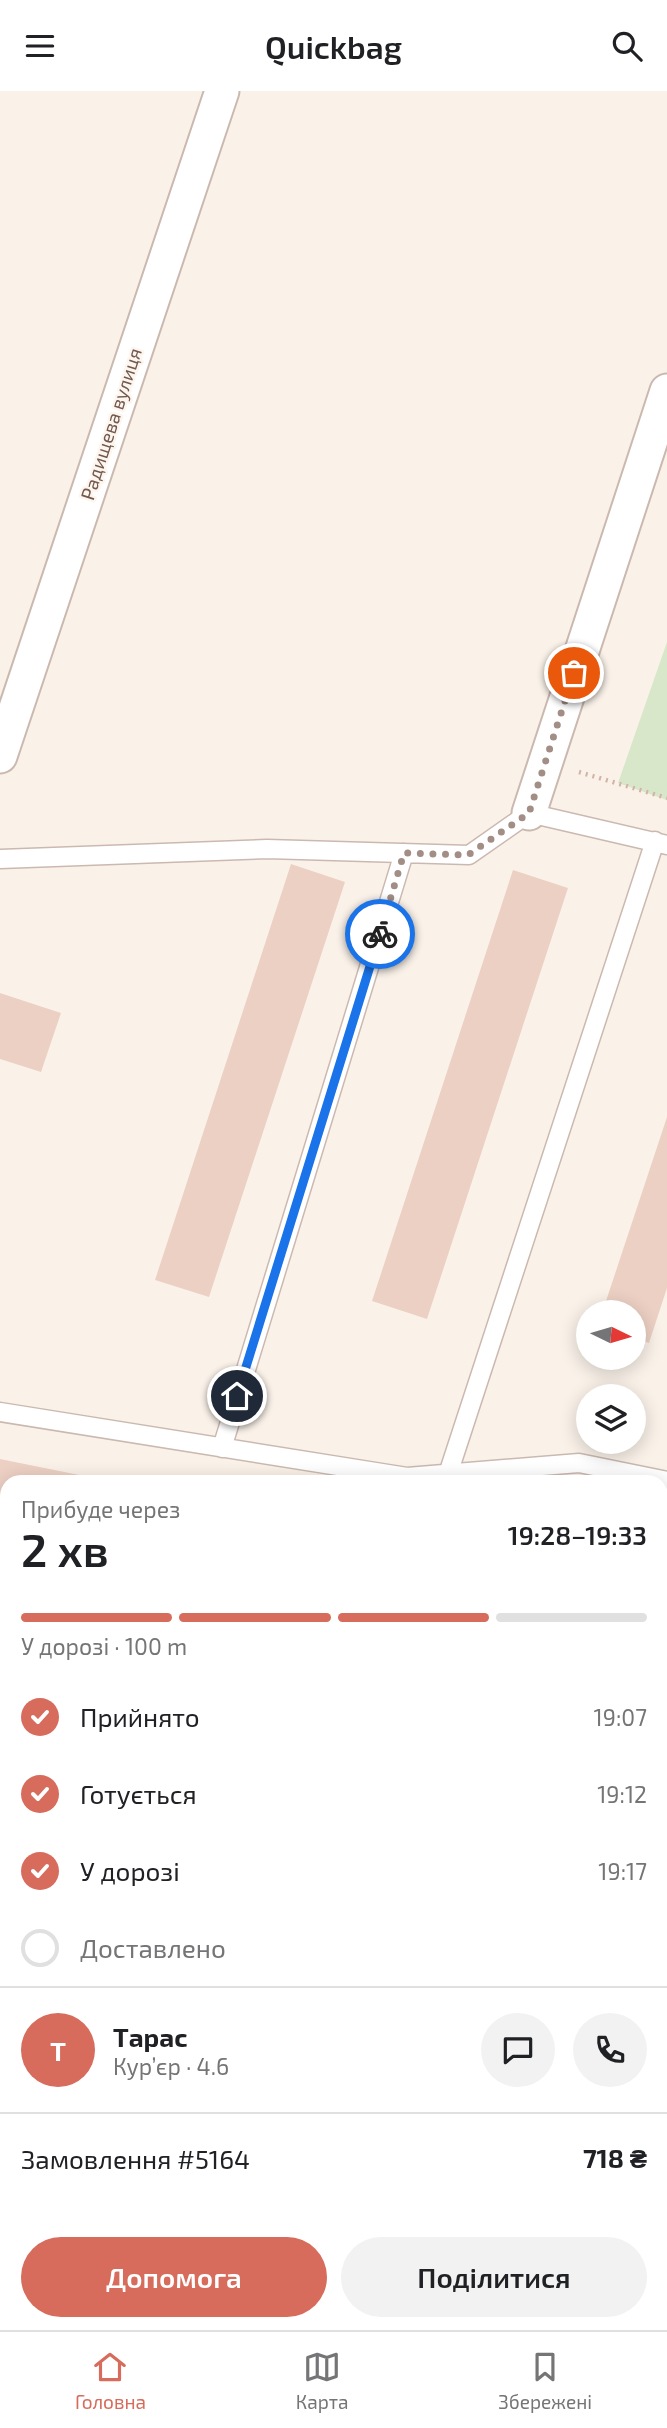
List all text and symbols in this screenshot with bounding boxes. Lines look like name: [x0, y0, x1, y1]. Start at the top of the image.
icon: menu: [21, 27, 59, 65]
text: Quickbag: [265, 27, 402, 65]
icon: search: [608, 27, 646, 65]
street label: Радищева вулиця: [75, 345, 147, 503]
pin: [544, 643, 604, 703]
icon: bag: [555, 654, 593, 692]
courier: [345, 899, 415, 969]
icon: bike: [361, 915, 399, 953]
north arrow: [576, 1300, 646, 1370]
map controls: [576, 1300, 646, 1454]
pin: [207, 1366, 267, 1426]
icon: home: [218, 1377, 256, 1415]
button: layers: [576, 1384, 646, 1454]
text: Прибуде через: [21, 1495, 181, 1523]
text: 19:28–19:33: [508, 1519, 647, 1550]
text: 2 хв: [21, 1521, 109, 1576]
text: У дорозі · 100 m: [21, 1632, 187, 1660]
icon: check: [21, 1698, 59, 1736]
text: Прийнято: [80, 1701, 200, 1732]
text: 19:07: [594, 1703, 647, 1731]
icon: check: [21, 1775, 59, 1813]
text: Готується: [80, 1778, 197, 1809]
text: 19:12: [597, 1780, 647, 1808]
icon: check: [21, 1852, 59, 1890]
text: У дорозі: [80, 1855, 180, 1886]
text: 19:17: [598, 1857, 647, 1885]
text: Доставлено: [80, 1932, 226, 1963]
button: chat: [481, 2013, 555, 2087]
button: phone: [573, 2013, 647, 2087]
text: Тарас: [113, 2021, 187, 2052]
text: Т: [50, 2035, 66, 2066]
text: Кур’єр · 4.6: [113, 2052, 229, 2080]
text: 718 ₴: [583, 2142, 647, 2173]
text: Замовлення #5164: [21, 2143, 250, 2174]
button: Допомога: [21, 2237, 327, 2317]
button: Поділитися: [341, 2237, 647, 2317]
tab: Головна: [75, 2348, 146, 2413]
tab: Карта: [296, 2348, 349, 2413]
tab: Збережені: [498, 2348, 592, 2413]

